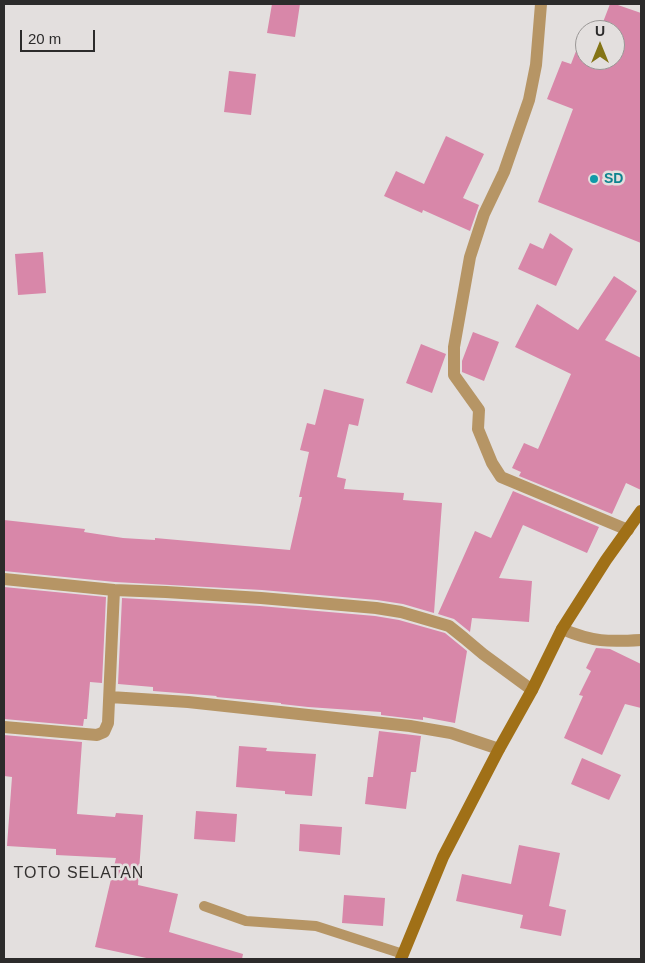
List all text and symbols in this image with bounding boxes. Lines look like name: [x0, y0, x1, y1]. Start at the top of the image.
scale bar: [22, 20, 98, 52]
north arrow: [575, 20, 625, 70]
text: U: [595, 23, 605, 39]
text: 20 m: [28, 30, 61, 47]
place label: SD: [604, 171, 623, 187]
marker: SD: [588, 173, 600, 185]
district label: TOTO SELATAN: [12, 864, 146, 884]

